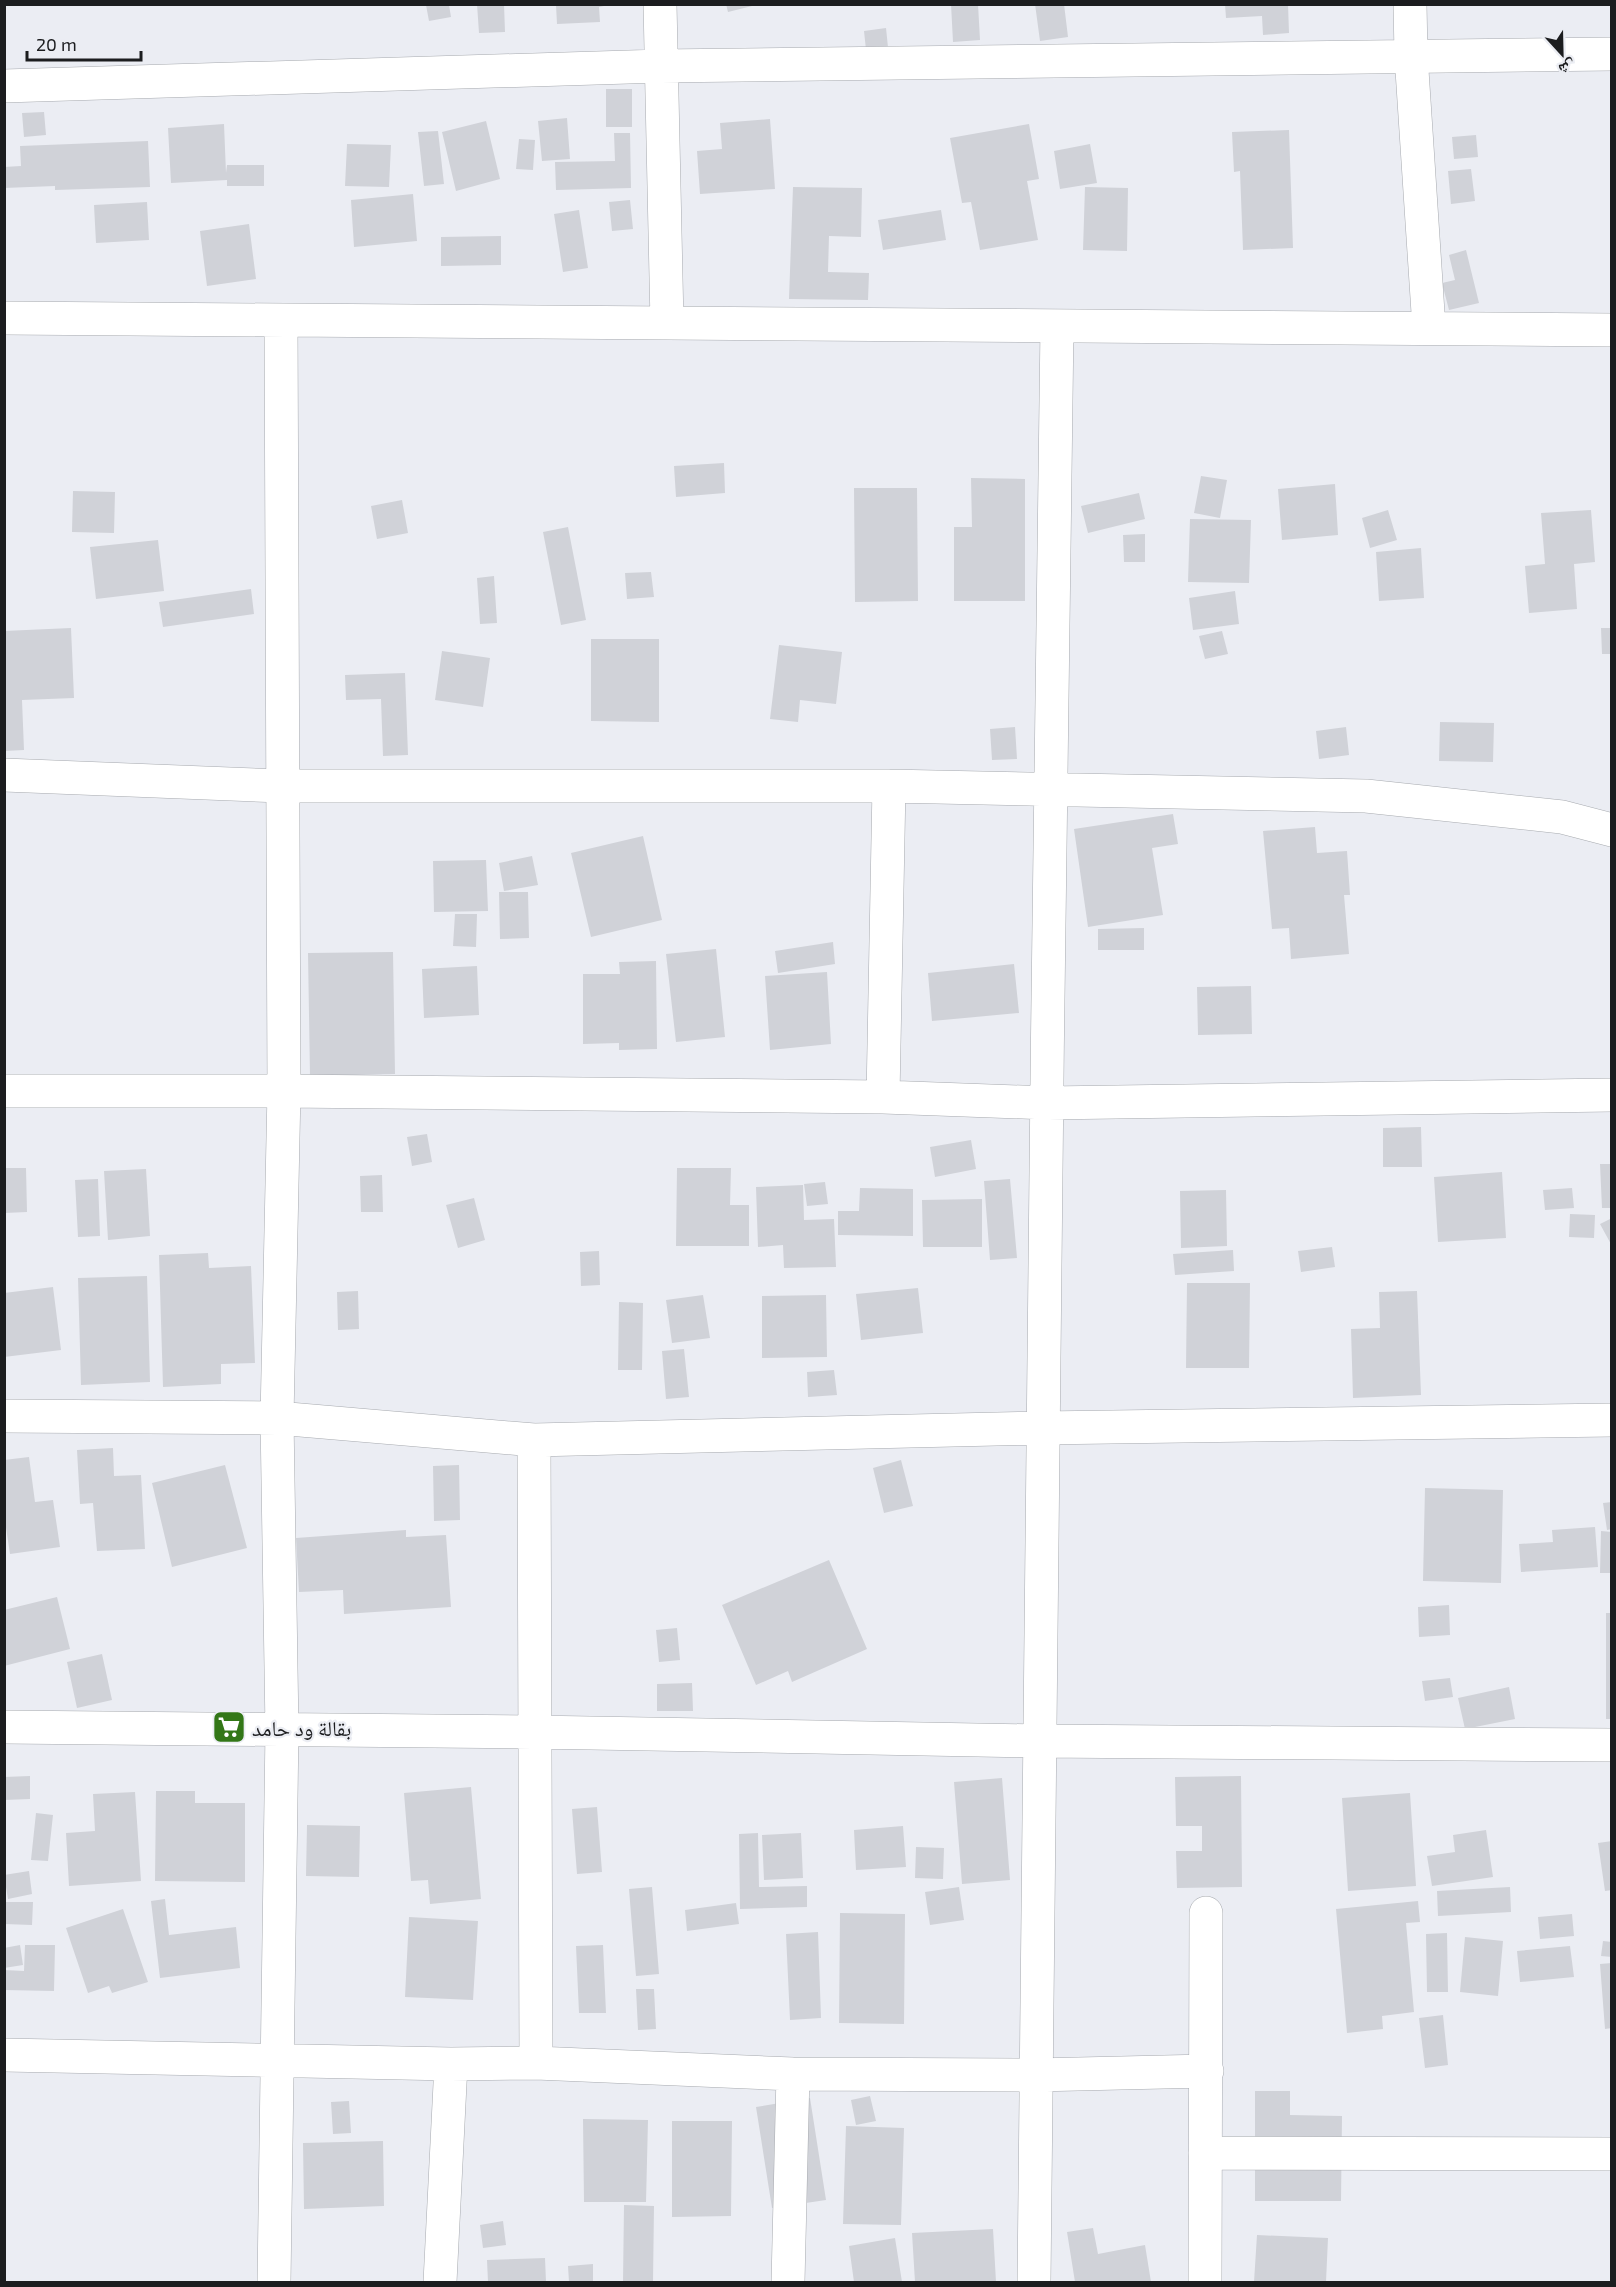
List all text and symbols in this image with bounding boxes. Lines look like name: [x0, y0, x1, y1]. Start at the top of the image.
scale bar: [27, 24, 141, 62]
north arrow: [1532, 24, 1592, 84]
text: 20 m: [36, 33, 77, 55]
text: ش: [1556, 55, 1579, 80]
supermarket icon: بقالة ود حامد: [211, 1709, 247, 1745]
place label: بقالة ود حامد: [252, 1715, 351, 1740]

